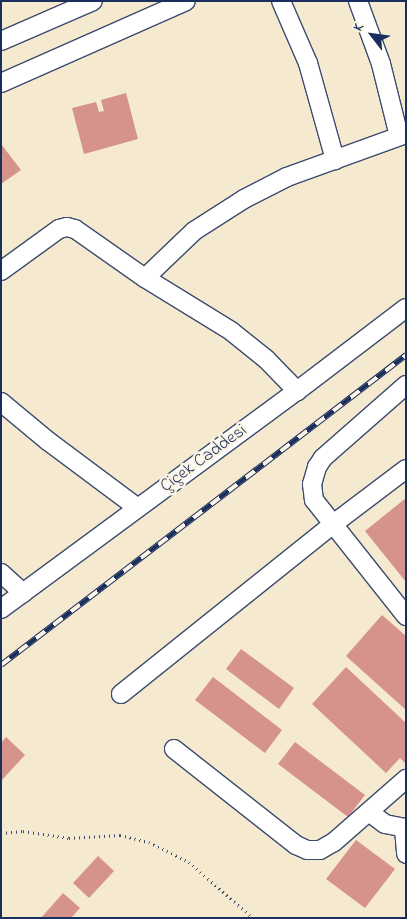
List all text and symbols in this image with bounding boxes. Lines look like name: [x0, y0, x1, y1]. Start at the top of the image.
north arrow: [347, 10, 397, 60]
text: K: [348, 19, 369, 35]
street label: Çiçek Caddesi: [156, 420, 252, 498]

